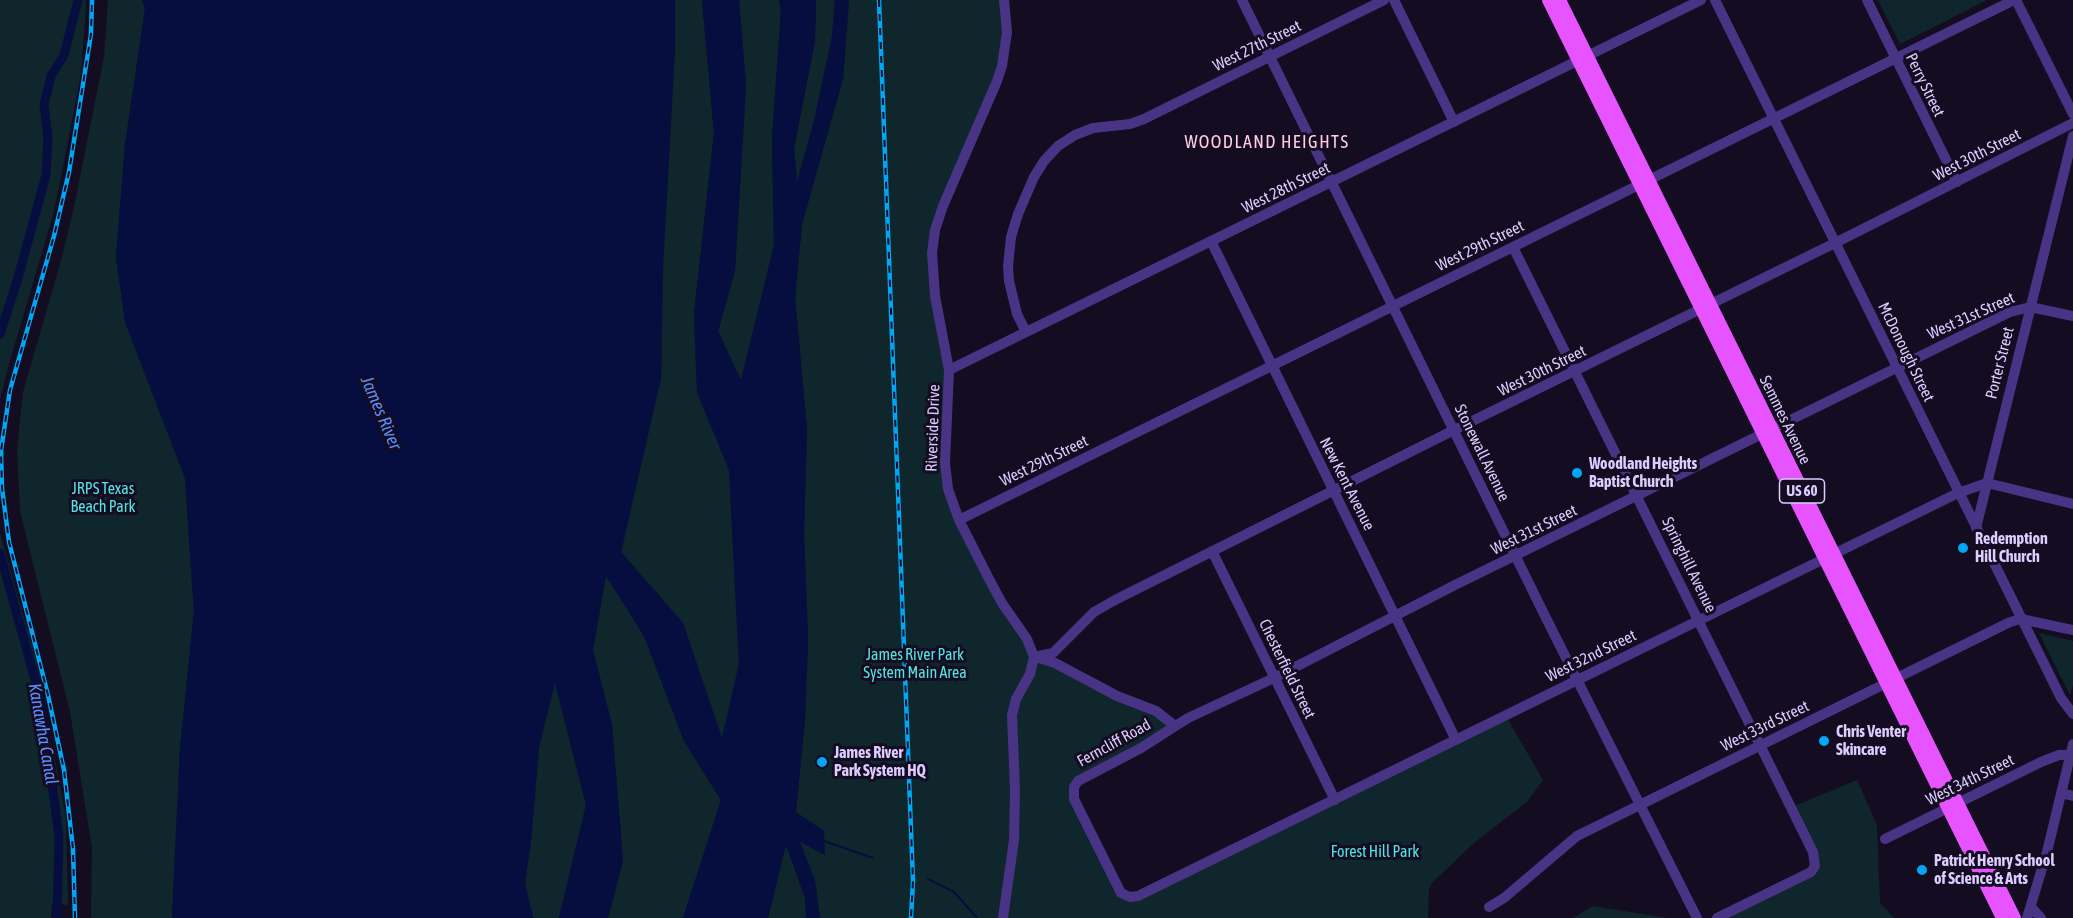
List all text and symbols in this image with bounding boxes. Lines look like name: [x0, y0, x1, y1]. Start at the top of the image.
street label: West 27th Street: [1210, 16, 1304, 76]
street label: Perry Street: [1901, 50, 1949, 120]
street label: West 30th Street: [1930, 125, 2024, 185]
district label: WOODLAND HEIGHTS: [1184, 131, 1350, 153]
street label: West 28th Street: [1239, 158, 1333, 218]
street label: West 29th Street: [1433, 216, 1527, 276]
street label: West 31st Street: [1924, 288, 2018, 344]
street label: McDonough Street: [1874, 299, 1938, 405]
street label: Porter Street: [1982, 325, 2018, 401]
street label: West 30th Street: [1495, 341, 1589, 401]
street label: Semmes Avenue: [1755, 372, 1815, 468]
water label: James River: [356, 373, 406, 453]
street label: Riverside Drive: [922, 384, 944, 472]
street label: Stonewall Avenue: [1450, 401, 1514, 505]
street label: West 29th Street: [997, 431, 1091, 491]
street label: New Kent Avenue: [1315, 434, 1379, 534]
place label: Woodland Heights Baptist Church: [1589, 454, 1697, 492]
marker: Woodland Heights Baptist Church: [1570, 466, 1584, 480]
park label: JRPS Texas Beach Park: [71, 479, 135, 517]
road number: US 60: [1780, 479, 1824, 503]
street label: West 31st Street: [1488, 501, 1580, 559]
street label: Springhill Avenue: [1658, 514, 1720, 616]
place label: Redemption Hill Church: [1975, 529, 2048, 567]
marker: Redemption Hill Church: [1956, 541, 1970, 555]
street label: Chesterfield Street: [1255, 616, 1319, 722]
street label: West 32nd Street: [1543, 626, 1639, 686]
park label: James River Park System Main Area: [863, 645, 967, 683]
water label: Kanawha Canal: [23, 682, 63, 786]
street label: West 33rd Street: [1718, 696, 1812, 756]
street label: Ferncliff Road: [1074, 715, 1154, 771]
place label: Chris Venter Skincare: [1836, 722, 1906, 760]
marker: Chris Venter Skincare: [1817, 734, 1831, 748]
place label: James River Park System HQ: [834, 743, 926, 781]
street label: West 34th Street: [1923, 750, 2017, 810]
marker: James River Park System HQ: [815, 755, 829, 769]
park label: Forest Hill Park: [1331, 842, 1419, 862]
place label: Patrick Henry School of Science & Arts: [1934, 851, 2055, 889]
marker: Patrick Henry School of Science & Arts: [1915, 863, 1929, 877]

